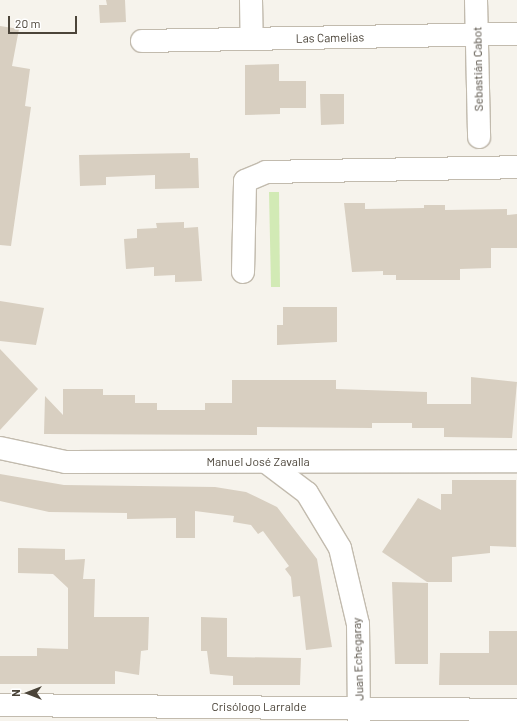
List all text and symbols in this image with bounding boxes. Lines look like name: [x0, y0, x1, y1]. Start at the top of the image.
scale bar: [10, 8, 79, 34]
text: 20 m: [15, 16, 41, 30]
street label: Sebastián Cabot: [470, 26, 486, 112]
street label: Las Camelias: [296, 30, 364, 46]
street label: Manuel José Zavalla: [206, 455, 310, 469]
street label: Juan Echegaray: [349, 617, 367, 701]
north arrow: [8, 673, 48, 713]
text: N: [9, 689, 22, 697]
street label: Crisólogo Larralde: [211, 700, 307, 714]

